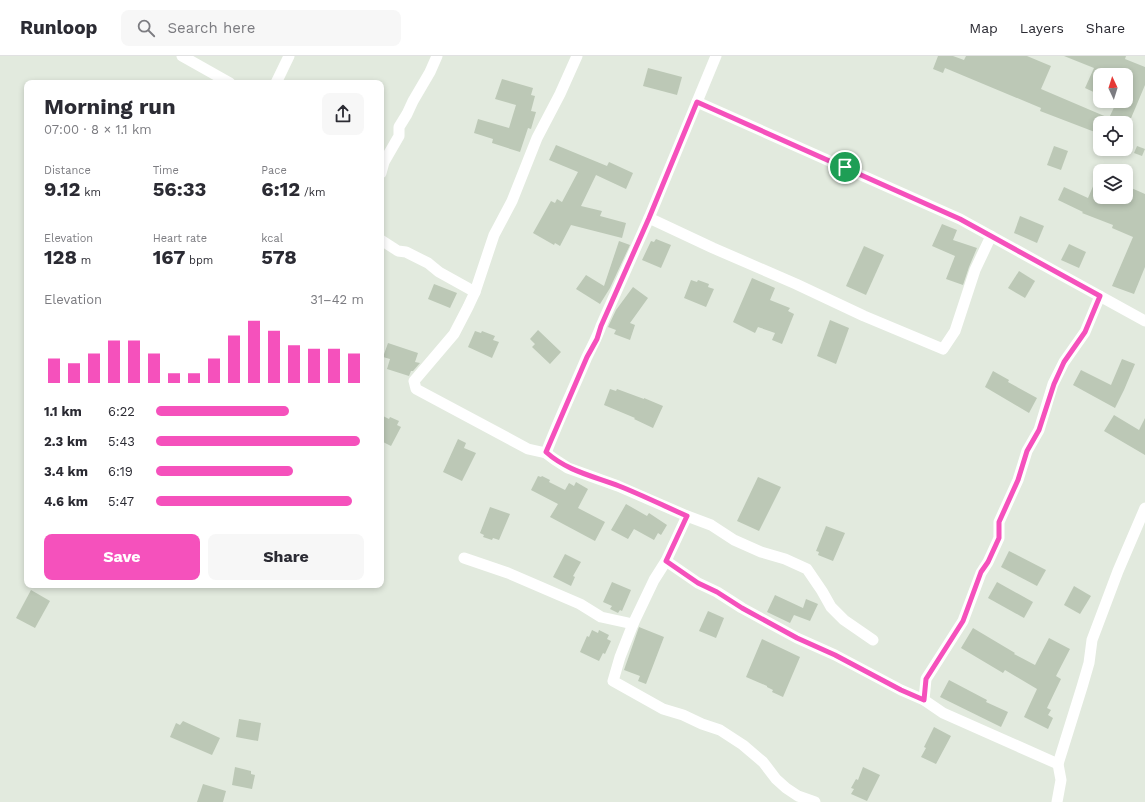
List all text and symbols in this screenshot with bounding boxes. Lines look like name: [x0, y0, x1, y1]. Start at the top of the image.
search box: [121, 10, 401, 46]
text: Runloop: [20, 16, 97, 39]
icon: search: [135, 17, 157, 39]
text: Search here: [167, 19, 255, 37]
text: Map: [969, 20, 998, 36]
text: Layers: [1020, 20, 1064, 36]
text: Share: [1086, 20, 1125, 36]
north arrow: [1093, 68, 1133, 108]
map controls: [1093, 68, 1133, 204]
button: share: [322, 93, 364, 135]
text: Morning run: [44, 94, 176, 119]
button: locate: [1093, 116, 1133, 156]
text: 07:00 · 8 × 1.1 km: [44, 122, 152, 137]
pin: [828, 150, 862, 184]
icon: arrive: [834, 156, 856, 178]
text: Distance: [44, 164, 91, 177]
text: Time: [153, 164, 179, 177]
text: Pace: [261, 164, 287, 177]
button: layers: [1093, 164, 1133, 204]
text: 9.12: [44, 177, 81, 201]
text: 56:33: [153, 177, 206, 201]
text: 6:12: [261, 177, 300, 201]
text: km: [81, 186, 101, 199]
text: /km: [300, 186, 326, 199]
text: Elevation: [44, 232, 93, 245]
text: Heart rate: [153, 232, 207, 245]
text: kcal: [261, 232, 283, 245]
text: 128: [44, 245, 77, 269]
text: 167: [153, 245, 185, 269]
text: 578: [261, 245, 297, 269]
text: m: [77, 254, 91, 267]
text: bpm: [185, 254, 213, 267]
text: Elevation: [44, 292, 102, 307]
text: 31–42 m: [310, 292, 364, 307]
text: 1.1 km: [44, 404, 82, 419]
text: 6:22: [108, 404, 135, 419]
text: 2.3 km: [44, 434, 87, 449]
text: 5:43: [108, 434, 135, 449]
text: 3.4 km: [44, 464, 88, 479]
text: 6:19: [108, 464, 133, 479]
text: 4.6 km: [44, 494, 88, 509]
text: 5:47: [108, 494, 134, 509]
button: Save: [44, 534, 200, 580]
button: Share: [208, 534, 364, 580]

